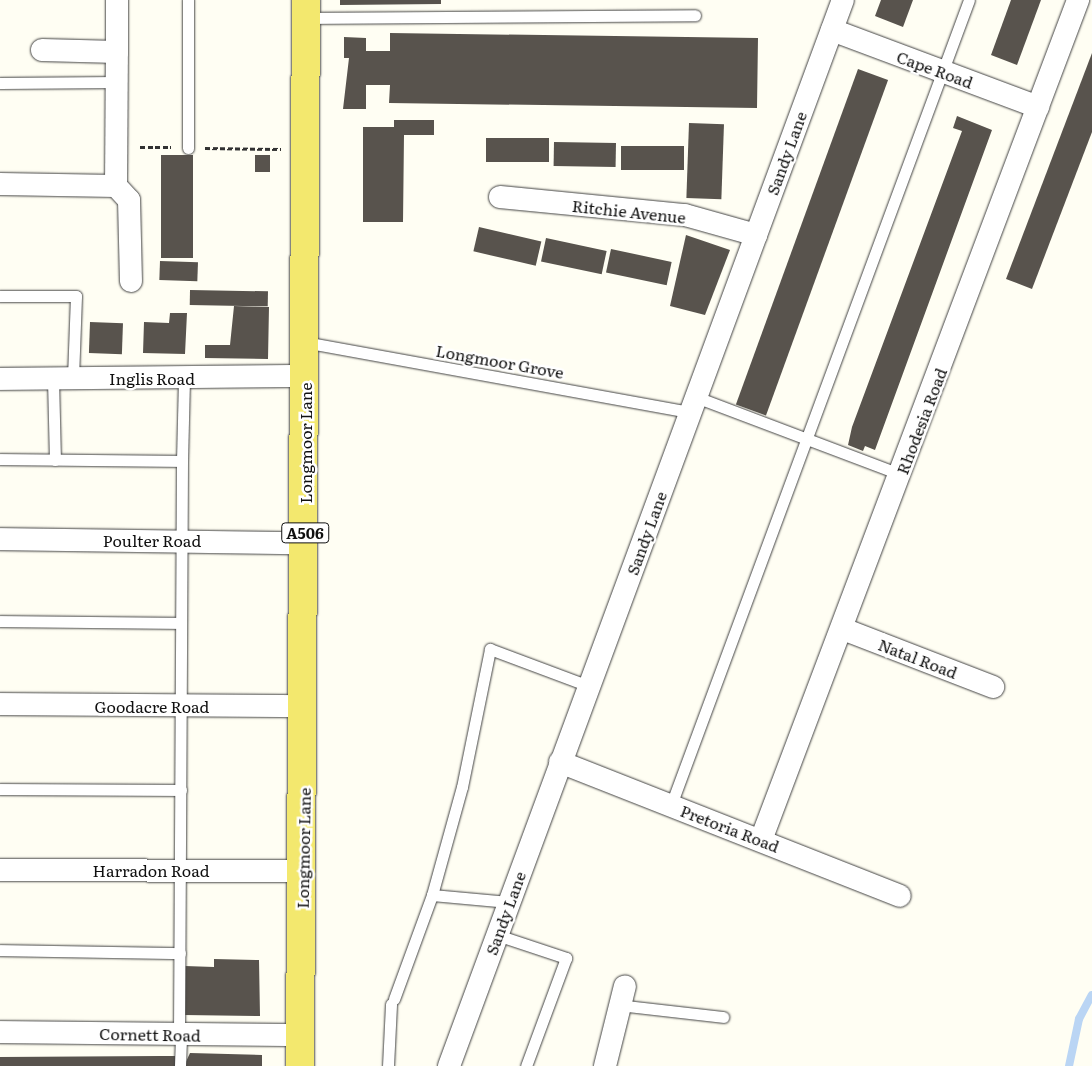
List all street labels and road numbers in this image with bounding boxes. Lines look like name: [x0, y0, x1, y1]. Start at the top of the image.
street label: Cape Road: [894, 46, 976, 92]
street label: Sandy Lane: [762, 109, 810, 197]
street label: Ritchie Avenue: [571, 195, 687, 227]
street label: Longmoor Grove: [434, 340, 566, 382]
street label: Rhodesia Road: [892, 365, 950, 477]
street label: Inglis Road: [109, 368, 195, 388]
street label: Longmoor Lane: [295, 382, 315, 504]
street label: Sandy Lane: [622, 489, 670, 577]
road number: A506: [281, 520, 329, 546]
street label: Poulter Road: [103, 530, 201, 550]
street label: Natal Road: [876, 634, 960, 682]
street label: Goodacre Road: [95, 696, 209, 716]
street label: Longmoor Lane: [292, 787, 314, 909]
street label: Pretoria Road: [678, 800, 782, 856]
street label: Harradon Road: [92, 860, 210, 880]
street label: Sandy Lane: [481, 869, 529, 957]
street label: Cornett Road: [99, 1024, 201, 1044]

